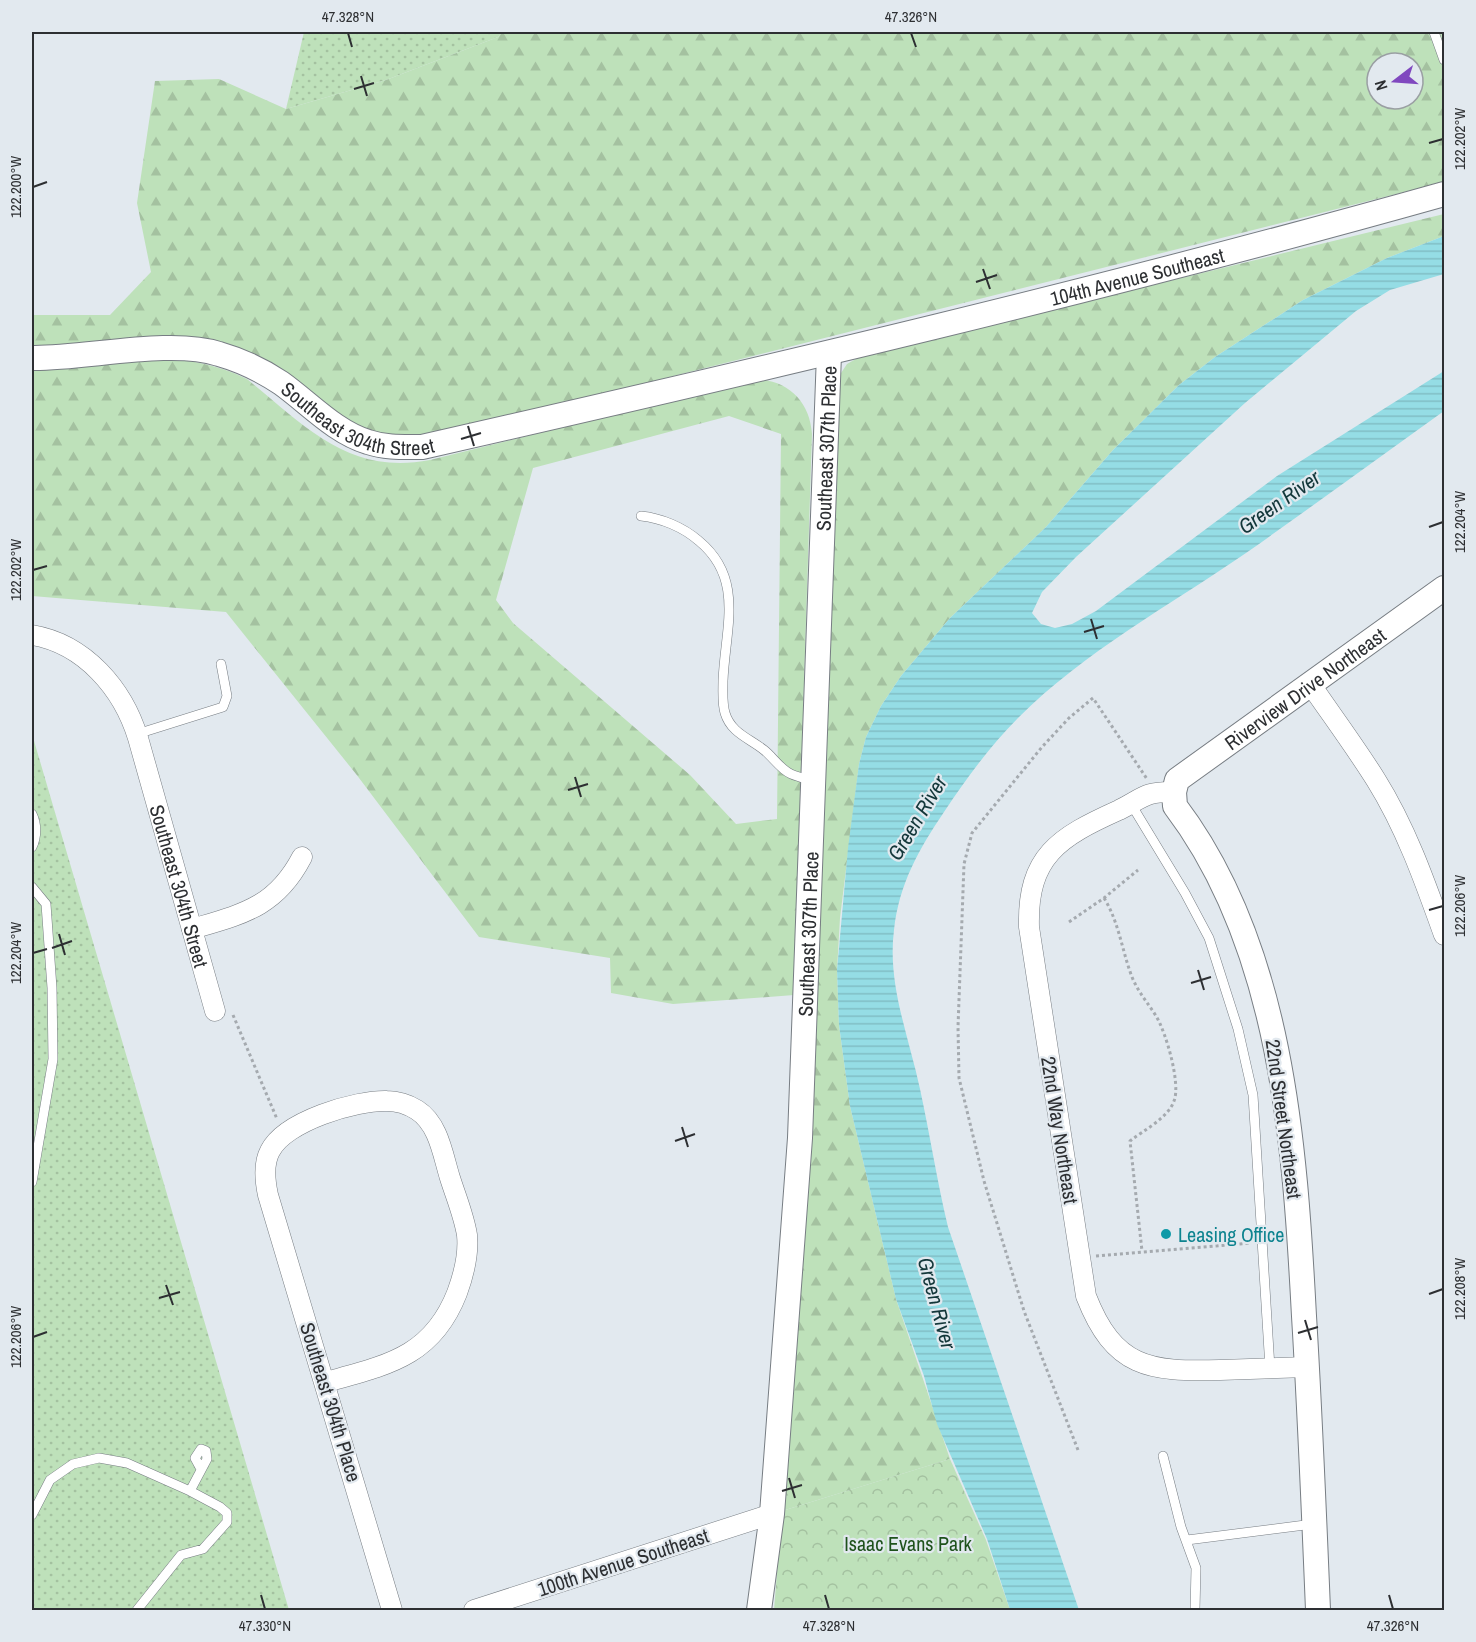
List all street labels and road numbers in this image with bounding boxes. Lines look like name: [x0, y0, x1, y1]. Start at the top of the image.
street label: 104th Avenue Southeast: [1047, 241, 1227, 311]
street label: Southeast 307th Place: [809, 365, 842, 531]
street label: Southeast 304th Street: [276, 375, 437, 461]
street label: Riverview Drive Northeast: [1219, 621, 1391, 755]
street label: Southeast 304th Street: [144, 801, 216, 971]
street label: Southeast 307th Place: [791, 851, 824, 1017]
street label: 22nd Street Northeast: [1259, 1038, 1309, 1201]
street label: 22nd Way Northeast: [1035, 1054, 1085, 1206]
street label: Southeast 304th Place: [294, 1319, 368, 1485]
street label: 100th Avenue Southeast: [534, 1521, 712, 1602]

